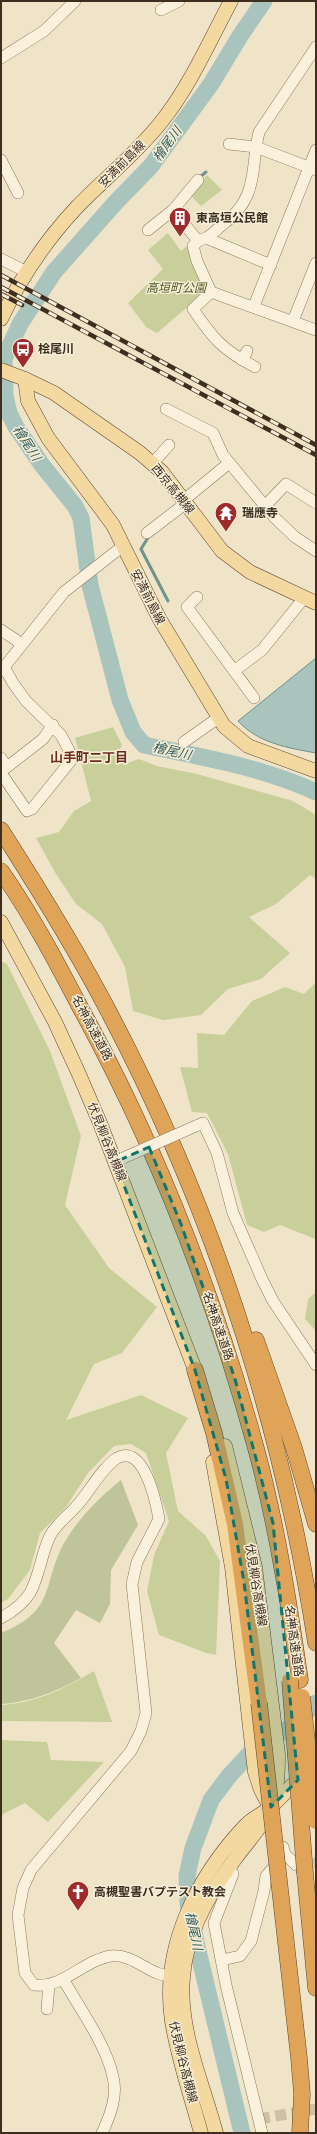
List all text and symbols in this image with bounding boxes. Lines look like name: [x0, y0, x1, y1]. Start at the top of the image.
water label: 檜尾川: [149, 122, 186, 164]
street label: 安満前島線: [96, 138, 148, 190]
building icon: 東高垣公民館: [167, 205, 193, 238]
place label: 東高垣公民館: [196, 211, 268, 225]
park label: 高垣町公園: [146, 281, 208, 295]
bus stop icon: 桧尾川: [10, 336, 36, 369]
place label: 桧尾川: [38, 342, 74, 356]
water label: 檜尾川: [10, 423, 45, 465]
street label: 西京高槻線: [149, 461, 197, 517]
temple icon: 瑞應寺: [213, 500, 239, 533]
place label: 瑞應寺: [242, 506, 278, 520]
street label: 安満前島線: [128, 567, 168, 627]
water label: 檜尾川: [151, 739, 195, 763]
district label: 山手町二丁目: [50, 750, 128, 765]
street label: 名神高速道路: [69, 993, 115, 1063]
street label: 伏見柳谷高槻線: [85, 1100, 129, 1184]
street label: 名神高速道路: [200, 1290, 236, 1362]
street label: 伏見柳谷高槻線: [243, 1542, 269, 1628]
street label: 名神高速道路: [282, 1604, 306, 1678]
church icon: 高槻聖書バプテスト教会: [65, 1879, 91, 1912]
place label: 高槻聖書バプテスト教会: [94, 1885, 226, 1899]
water label: 檜尾川: [183, 1910, 206, 1954]
street label: 伏見柳谷高槻線: [166, 2020, 200, 2104]

